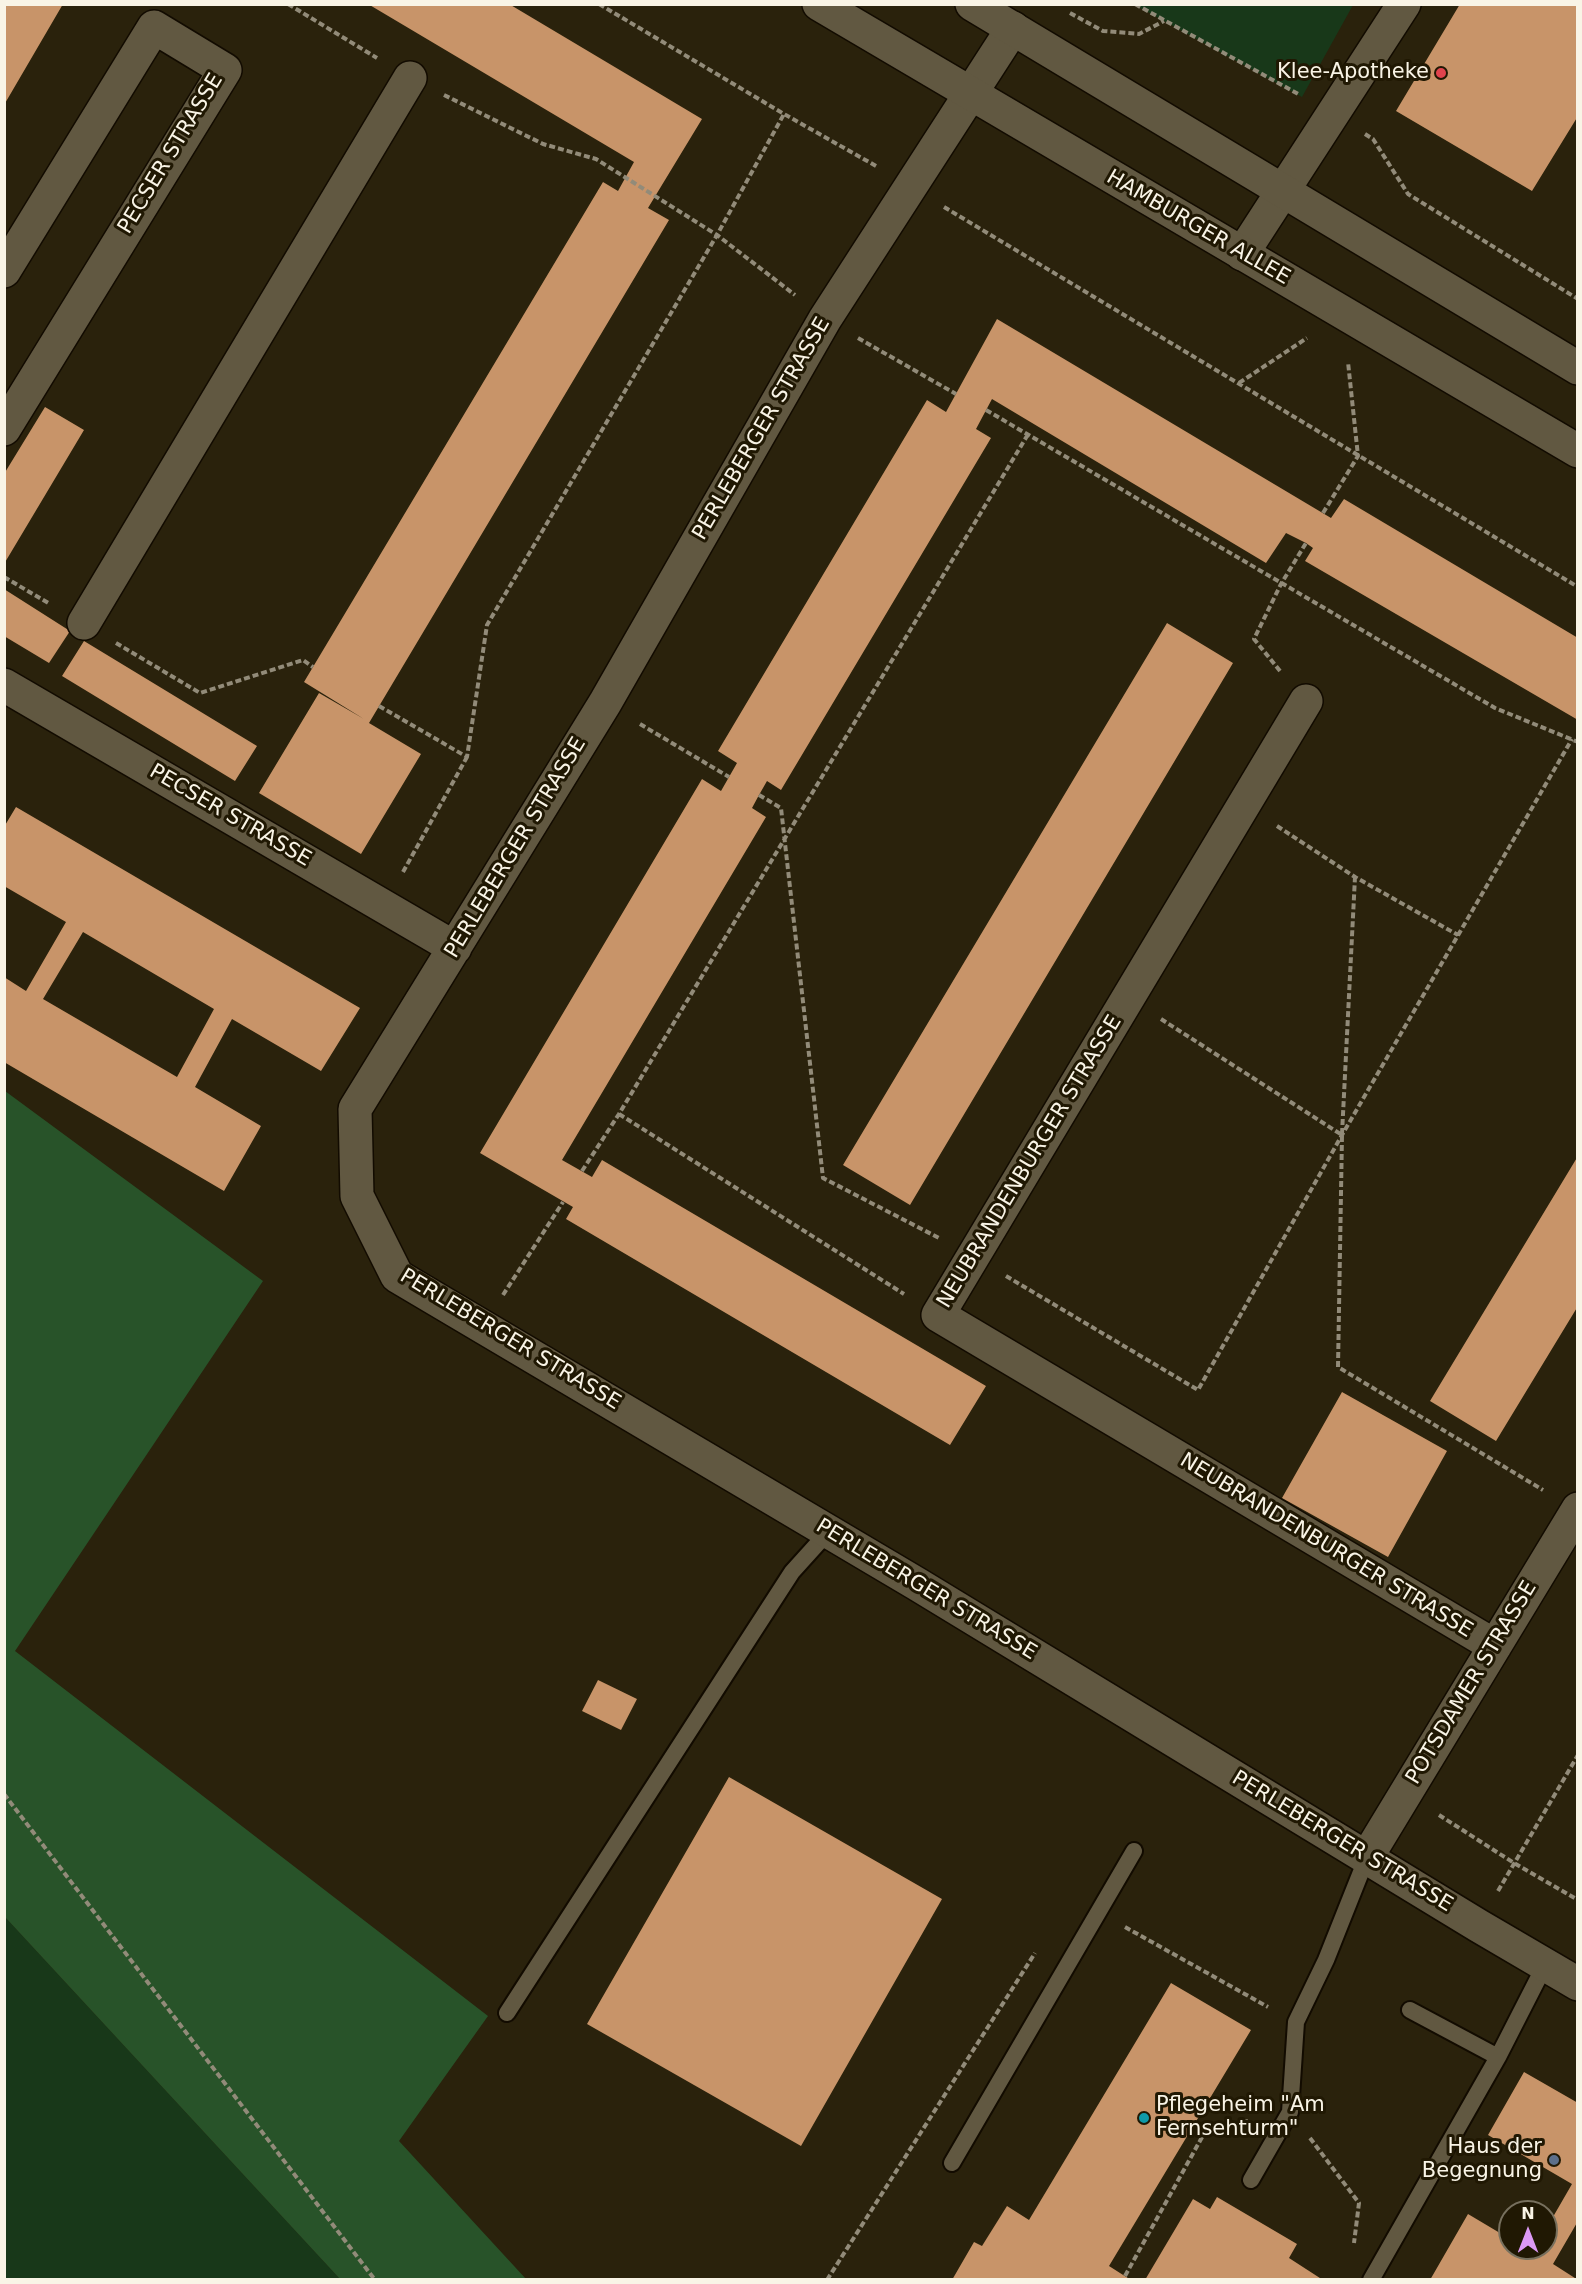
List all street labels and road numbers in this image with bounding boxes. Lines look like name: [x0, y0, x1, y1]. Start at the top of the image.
street label: PECSER STRASSE: [113, 69, 229, 239]
street label: HAMBURGER ALLEE: [1102, 165, 1294, 291]
street label: PERLEBERGER STRASSE: [688, 313, 836, 545]
street label: PERLEBERGER STRASSE: [440, 733, 592, 963]
street label: PECSER STRASSE: [145, 759, 315, 873]
street label: NEUBRANDENBURGER STRASSE: [932, 1011, 1128, 1313]
street label: PERLEBERGER STRASSE: [395, 1264, 625, 1416]
street label: NEUBRANDENBURGER STRASSE: [1175, 1448, 1477, 1644]
street label: PERLEBERGER STRASSE: [811, 1514, 1041, 1666]
street label: POTSDAMER STRASSE: [1401, 1577, 1543, 1789]
street label: PERLEBERGER STRASSE: [1227, 1766, 1457, 1918]

